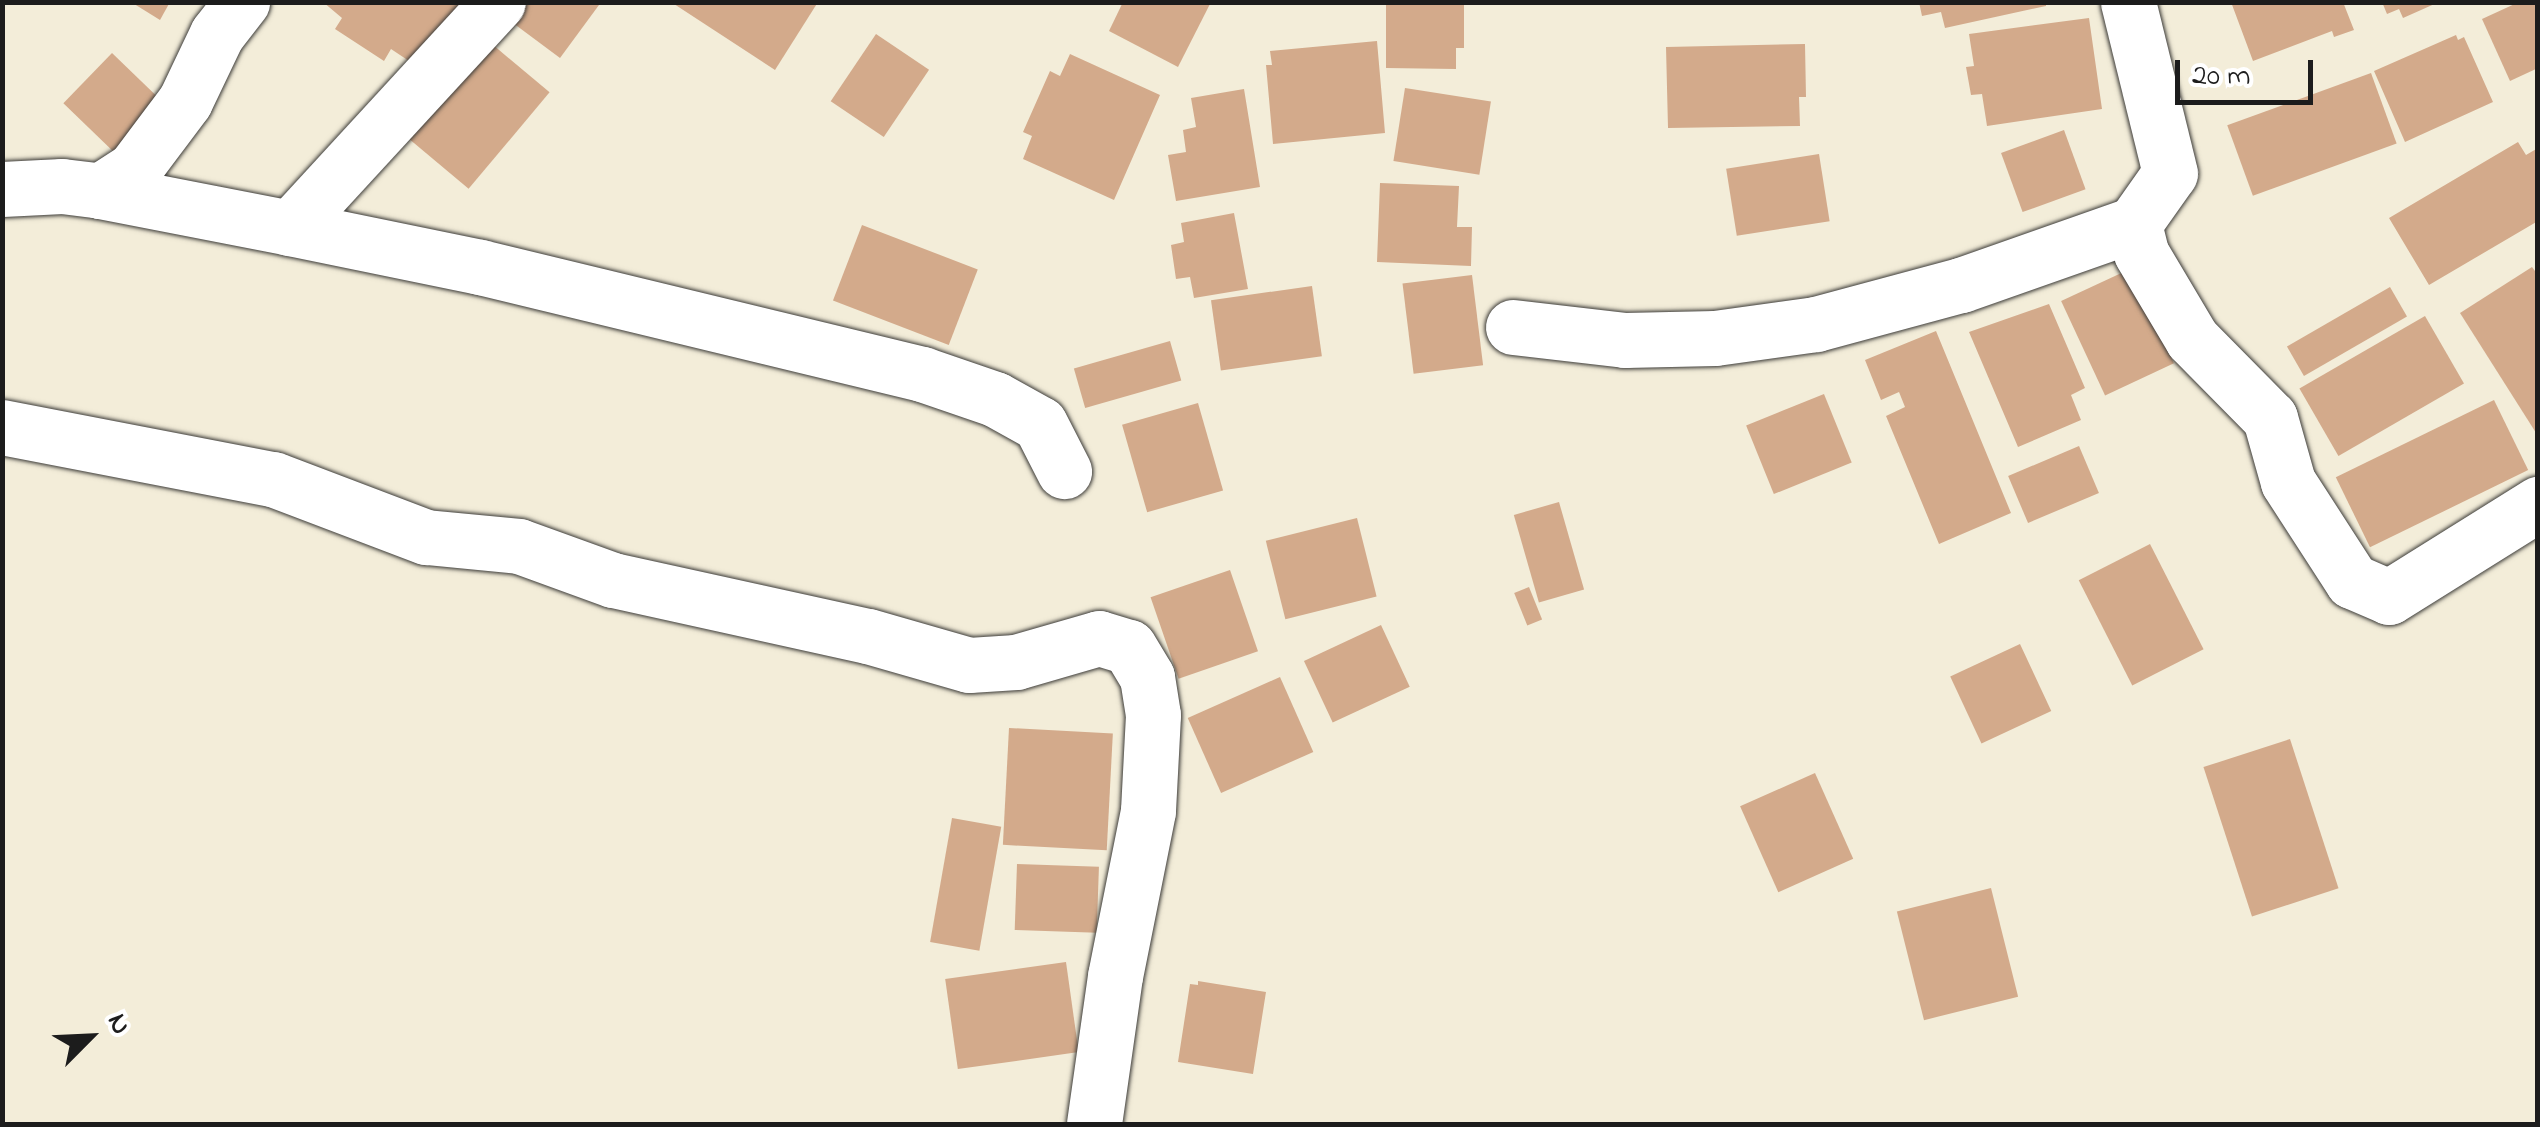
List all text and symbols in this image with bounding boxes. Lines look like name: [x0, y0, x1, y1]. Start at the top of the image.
scale bar: [2180, 40, 2318, 102]
text: 20 m: [2192, 55, 2251, 99]
north arrow: [40, 987, 140, 1087]
text: N: [95, 1008, 140, 1042]

